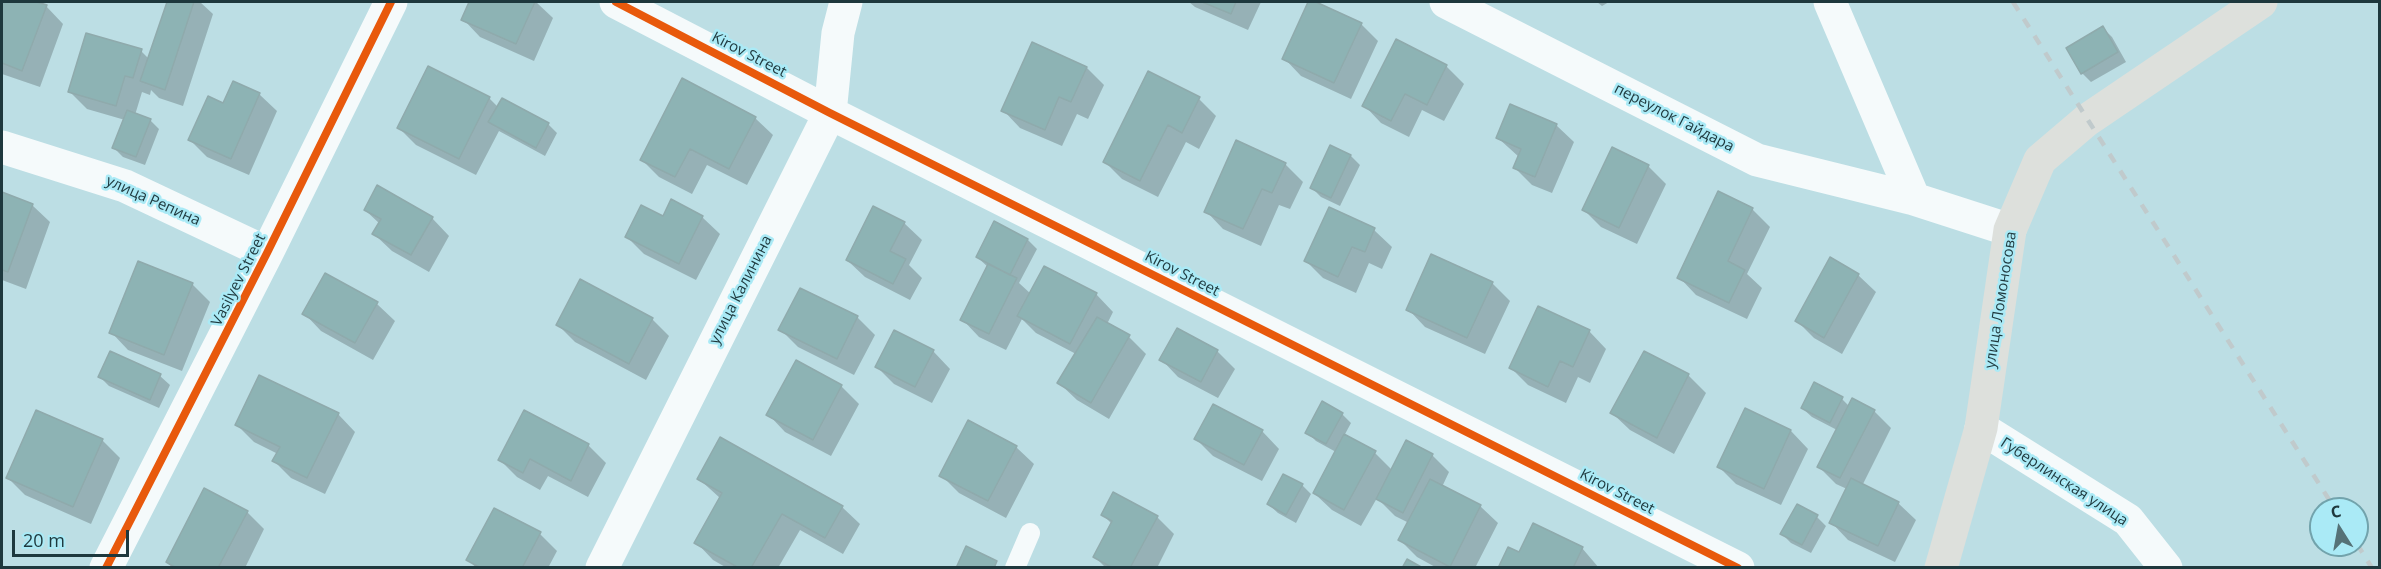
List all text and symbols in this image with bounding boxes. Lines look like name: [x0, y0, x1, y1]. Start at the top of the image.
street label: Kirov Street: [709, 29, 789, 81]
street label: переулок Гайдара: [1611, 80, 1737, 156]
street label: улица Репина: [103, 172, 203, 230]
street label: улица Ломоносова: [1981, 230, 2021, 370]
street label: Vasilyev Street: [208, 231, 270, 329]
street label: улица Калинина: [706, 233, 776, 347]
street label: Kirov Street: [1142, 248, 1222, 300]
street label: Губерлинская улица: [1997, 434, 2131, 530]
street label: Kirov Street: [1577, 466, 1657, 518]
north arrow: [2309, 497, 2369, 557]
text: С: [2329, 500, 2343, 523]
scale bar: [15, 518, 132, 556]
text: 20 m: [23, 528, 65, 552]

